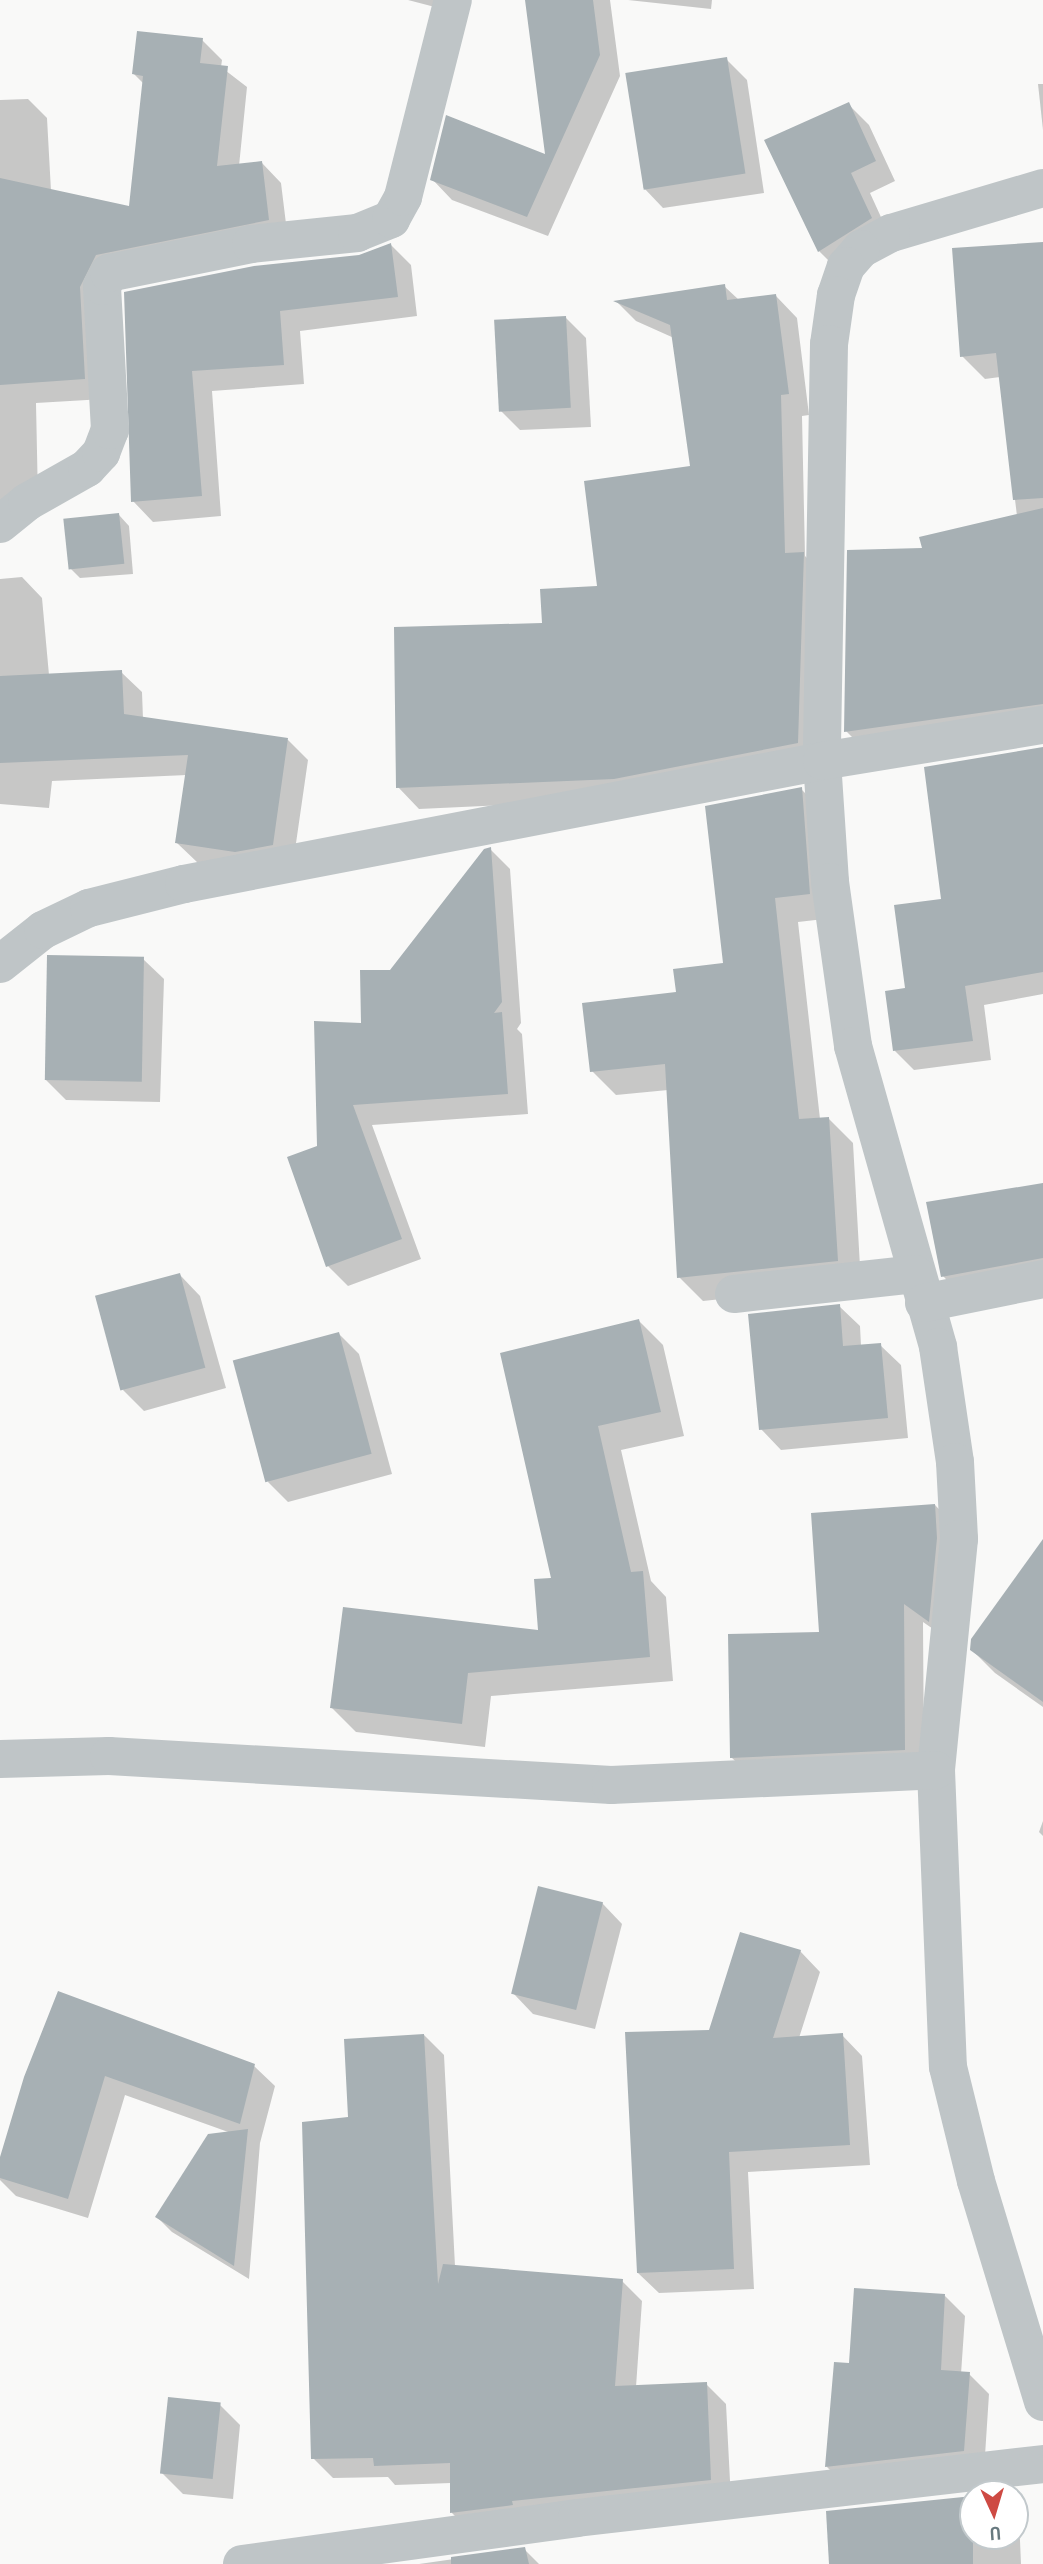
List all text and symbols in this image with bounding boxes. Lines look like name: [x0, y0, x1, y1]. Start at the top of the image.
north arrow: [959, 2480, 1029, 2550]
text: U: [989, 2521, 1002, 2547]

